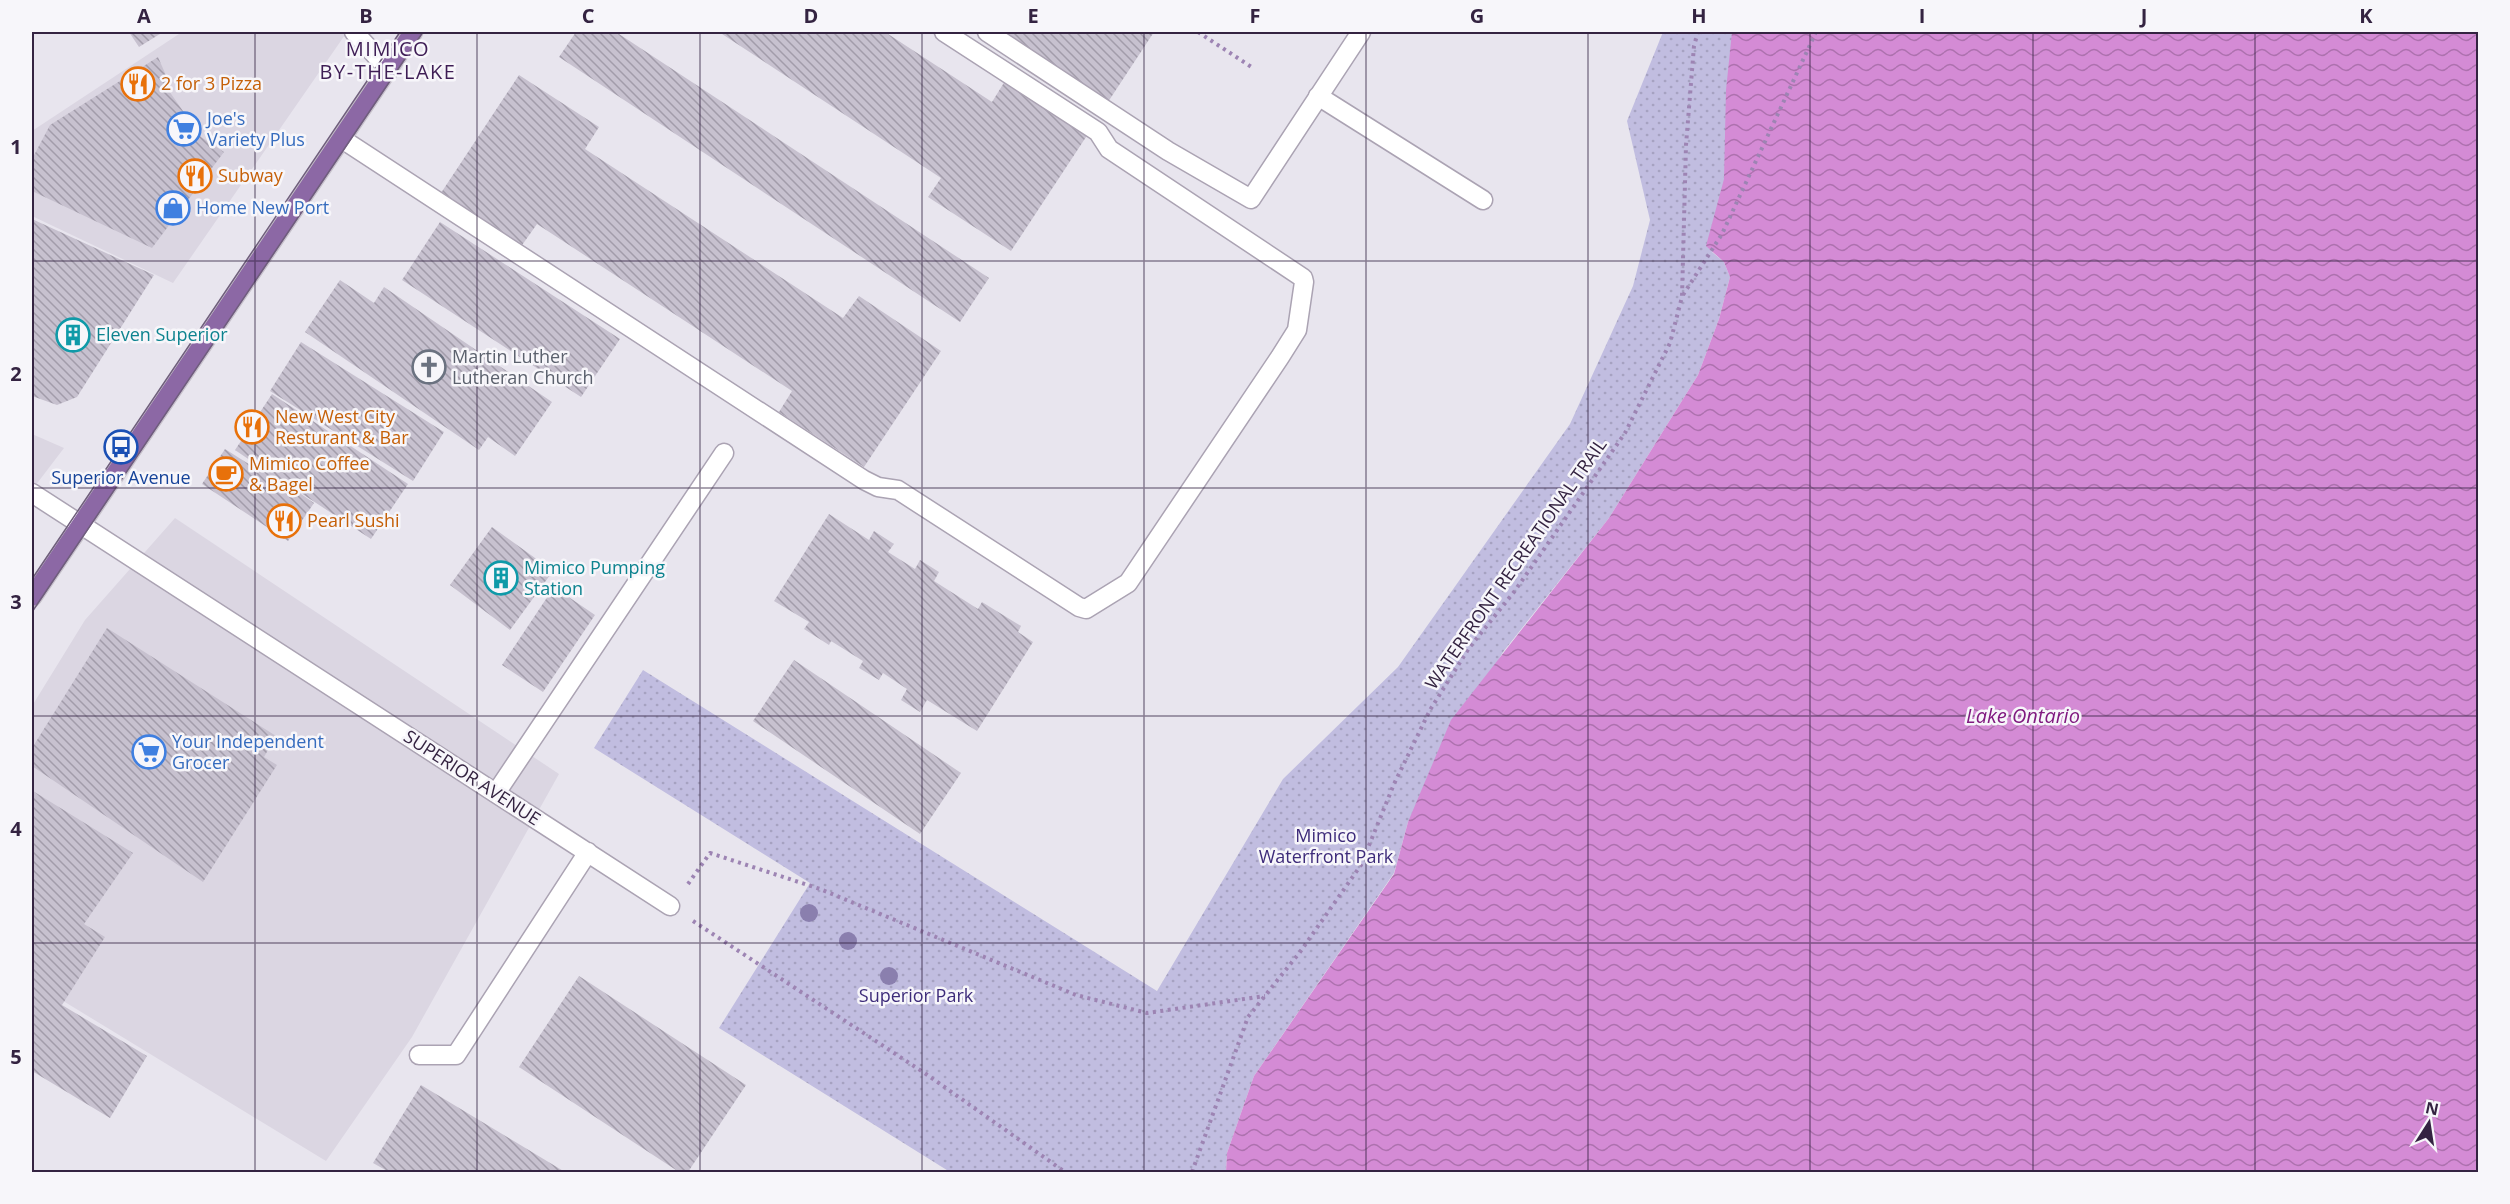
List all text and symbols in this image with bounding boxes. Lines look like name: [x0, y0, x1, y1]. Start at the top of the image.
text: A: [137, 2, 151, 29]
text: B: [359, 2, 373, 29]
text: C: [582, 2, 595, 29]
text: D: [804, 2, 818, 29]
text: E: [1027, 2, 1039, 29]
text: F: [1250, 2, 1260, 29]
text: G: [1470, 2, 1484, 29]
text: H: [1691, 2, 1707, 29]
text: I: [1919, 2, 1925, 29]
text: J: [2139, 2, 2147, 29]
text: K: [2359, 2, 2373, 29]
district label: MIMICO BY-THE-LAKE: [320, 35, 456, 85]
restaurant icon: 2 for 3 Pizza: [120, 66, 156, 102]
place label: 2 for 3 Pizza: [161, 71, 262, 95]
place label: Joe's Variety Plus: [205, 106, 305, 151]
supermarket icon: Joe's Variety Plus: [166, 111, 202, 147]
text: 1: [10, 133, 22, 160]
restaurant icon: Subway: [177, 158, 213, 194]
place label: Subway: [218, 163, 284, 187]
shop icon: Home New Port: [155, 190, 191, 226]
place label: Home New Port: [196, 195, 329, 219]
building icon: Eleven Superior: [55, 317, 91, 353]
place label: Eleven Superior: [96, 322, 228, 346]
place label: Martin Luther Lutheran Church: [452, 344, 594, 389]
church icon: Martin Luther Lutheran Church: [411, 349, 447, 385]
text: 2: [10, 360, 22, 387]
place label: New West City Resturant & Bar: [275, 404, 409, 449]
restaurant icon: New West City Resturant & Bar: [234, 409, 270, 445]
bus stop icon: Superior Avenue: [103, 429, 139, 465]
street label: WATERFRONT RECREATIONAL TRAIL: [1419, 433, 1611, 694]
place label: Mimico Coffee & Bagel: [249, 451, 370, 496]
cafe icon: Mimico Coffee & Bagel: [208, 456, 244, 492]
place label: Superior Avenue: [51, 465, 191, 489]
restaurant icon: Pearl Sushi: [266, 503, 302, 539]
place label: Pearl Sushi: [307, 508, 400, 532]
place label: Mimico Pumping Station: [524, 555, 665, 600]
building icon: Mimico Pumping Station: [483, 560, 519, 596]
text: 3: [10, 588, 22, 615]
water label: Lake Ontario: [1966, 702, 2080, 729]
street label: SUPERIOR AVENUE: [400, 724, 546, 830]
place label: Your Independent Grocer: [172, 729, 324, 774]
supermarket icon: Your Independent Grocer: [131, 734, 167, 770]
text: 4: [10, 815, 22, 842]
park label: Mimico Waterfront Park: [1259, 823, 1394, 868]
park label: Superior Park: [859, 983, 974, 1007]
text: 5: [10, 1043, 22, 1070]
north arrow: [2399, 1093, 2459, 1153]
text: N: [2423, 1096, 2441, 1120]

